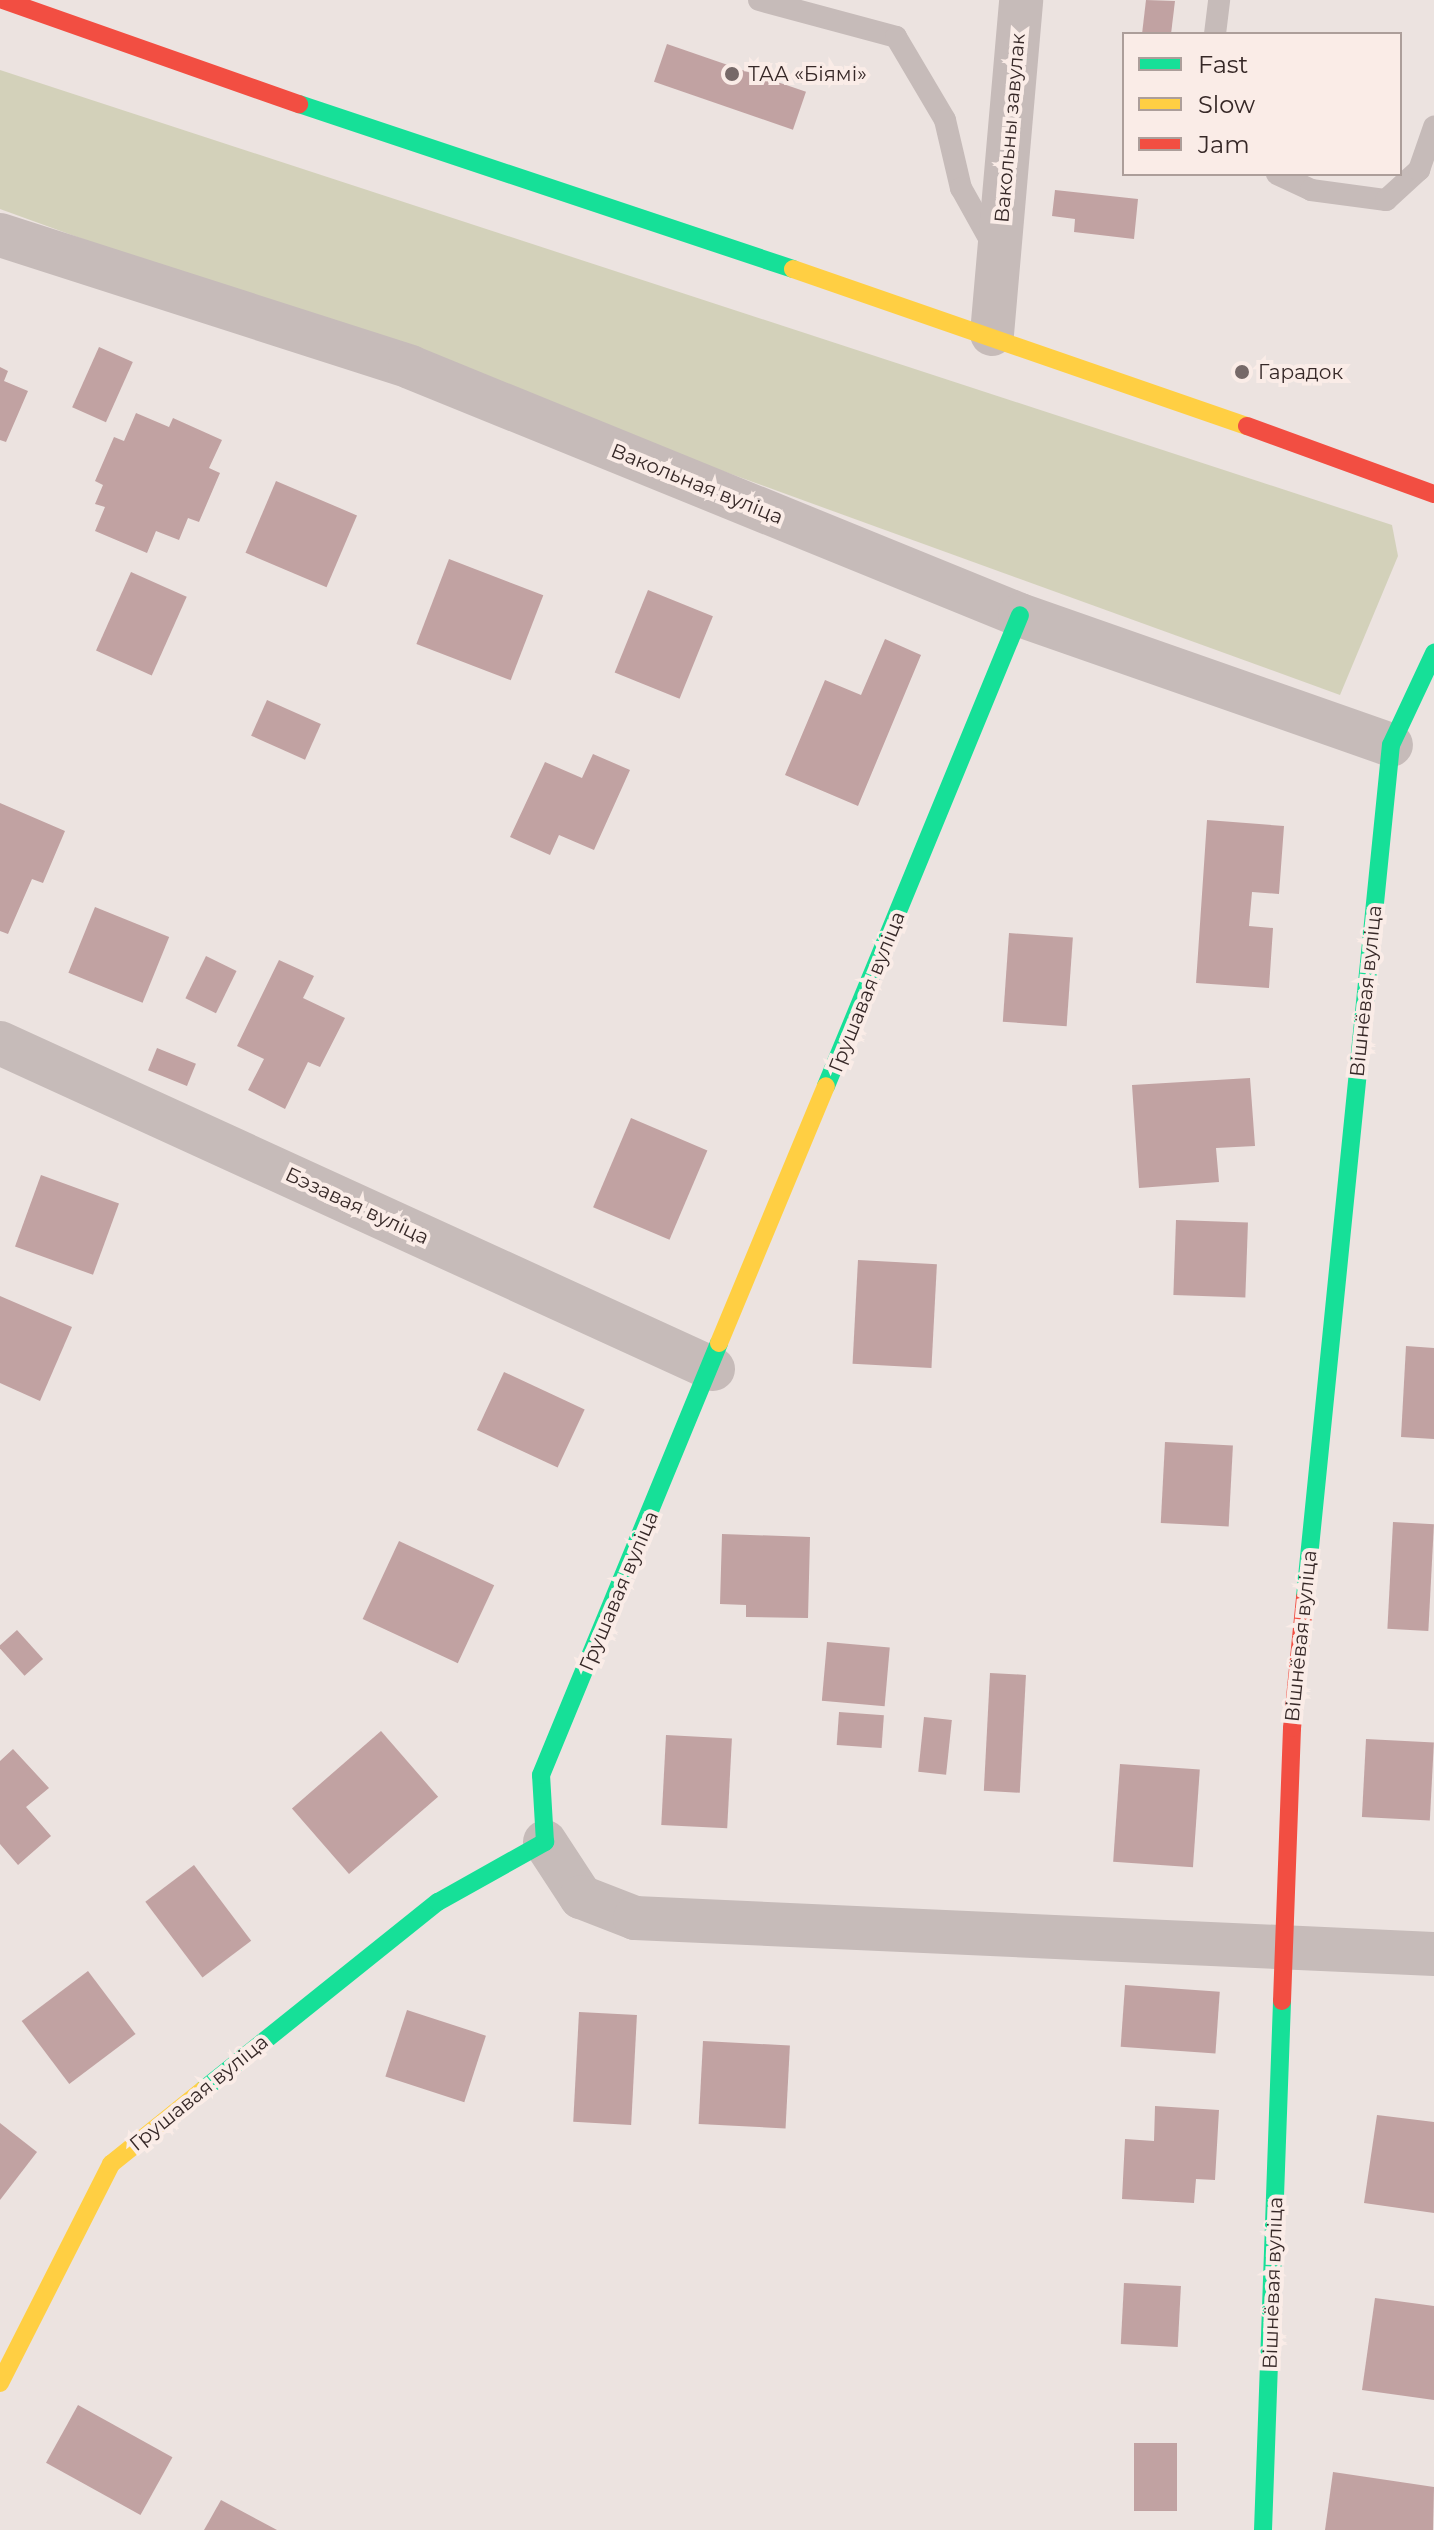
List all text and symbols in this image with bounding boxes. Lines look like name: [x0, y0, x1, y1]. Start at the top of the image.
street label: Вакольны завулак: [990, 32, 1030, 224]
legend: [1122, 32, 1402, 176]
text: Fast: [1198, 50, 1248, 79]
place label: ТАА «Біямі»: [748, 62, 867, 86]
marker: ТАА «Біямі»: [723, 65, 741, 83]
text: Slow: [1198, 90, 1255, 119]
text: Jam: [1198, 130, 1250, 159]
place label: Гарадок: [1258, 360, 1343, 384]
marker: Гарадок: [1233, 363, 1251, 381]
street label: Вакольная вуліца: [608, 439, 786, 529]
street label: Вішнёвая вуліца: [1345, 904, 1387, 1078]
street label: Грушавая вуліца: [824, 908, 910, 1076]
street label: Бэзавая вуліца: [281, 1162, 433, 1250]
street label: Грушавая вуліца: [574, 1507, 664, 1675]
street label: Вішнёвая вуліца: [1280, 1549, 1322, 1723]
street label: Грушавая вуліца: [125, 2030, 273, 2156]
street label: Вішнёвая вуліца: [1258, 2196, 1288, 2370]

